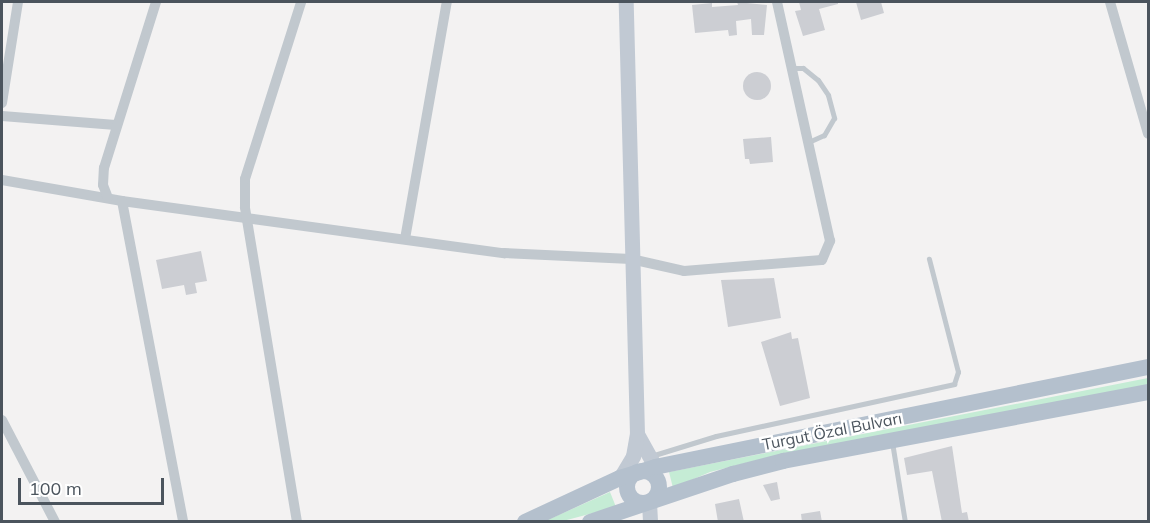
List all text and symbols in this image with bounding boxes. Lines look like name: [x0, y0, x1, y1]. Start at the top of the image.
street label: Turgut Özal Bulvarı: [761, 408, 903, 454]
scale bar: [21, 466, 166, 504]
text: 100 m: [29, 477, 82, 500]

